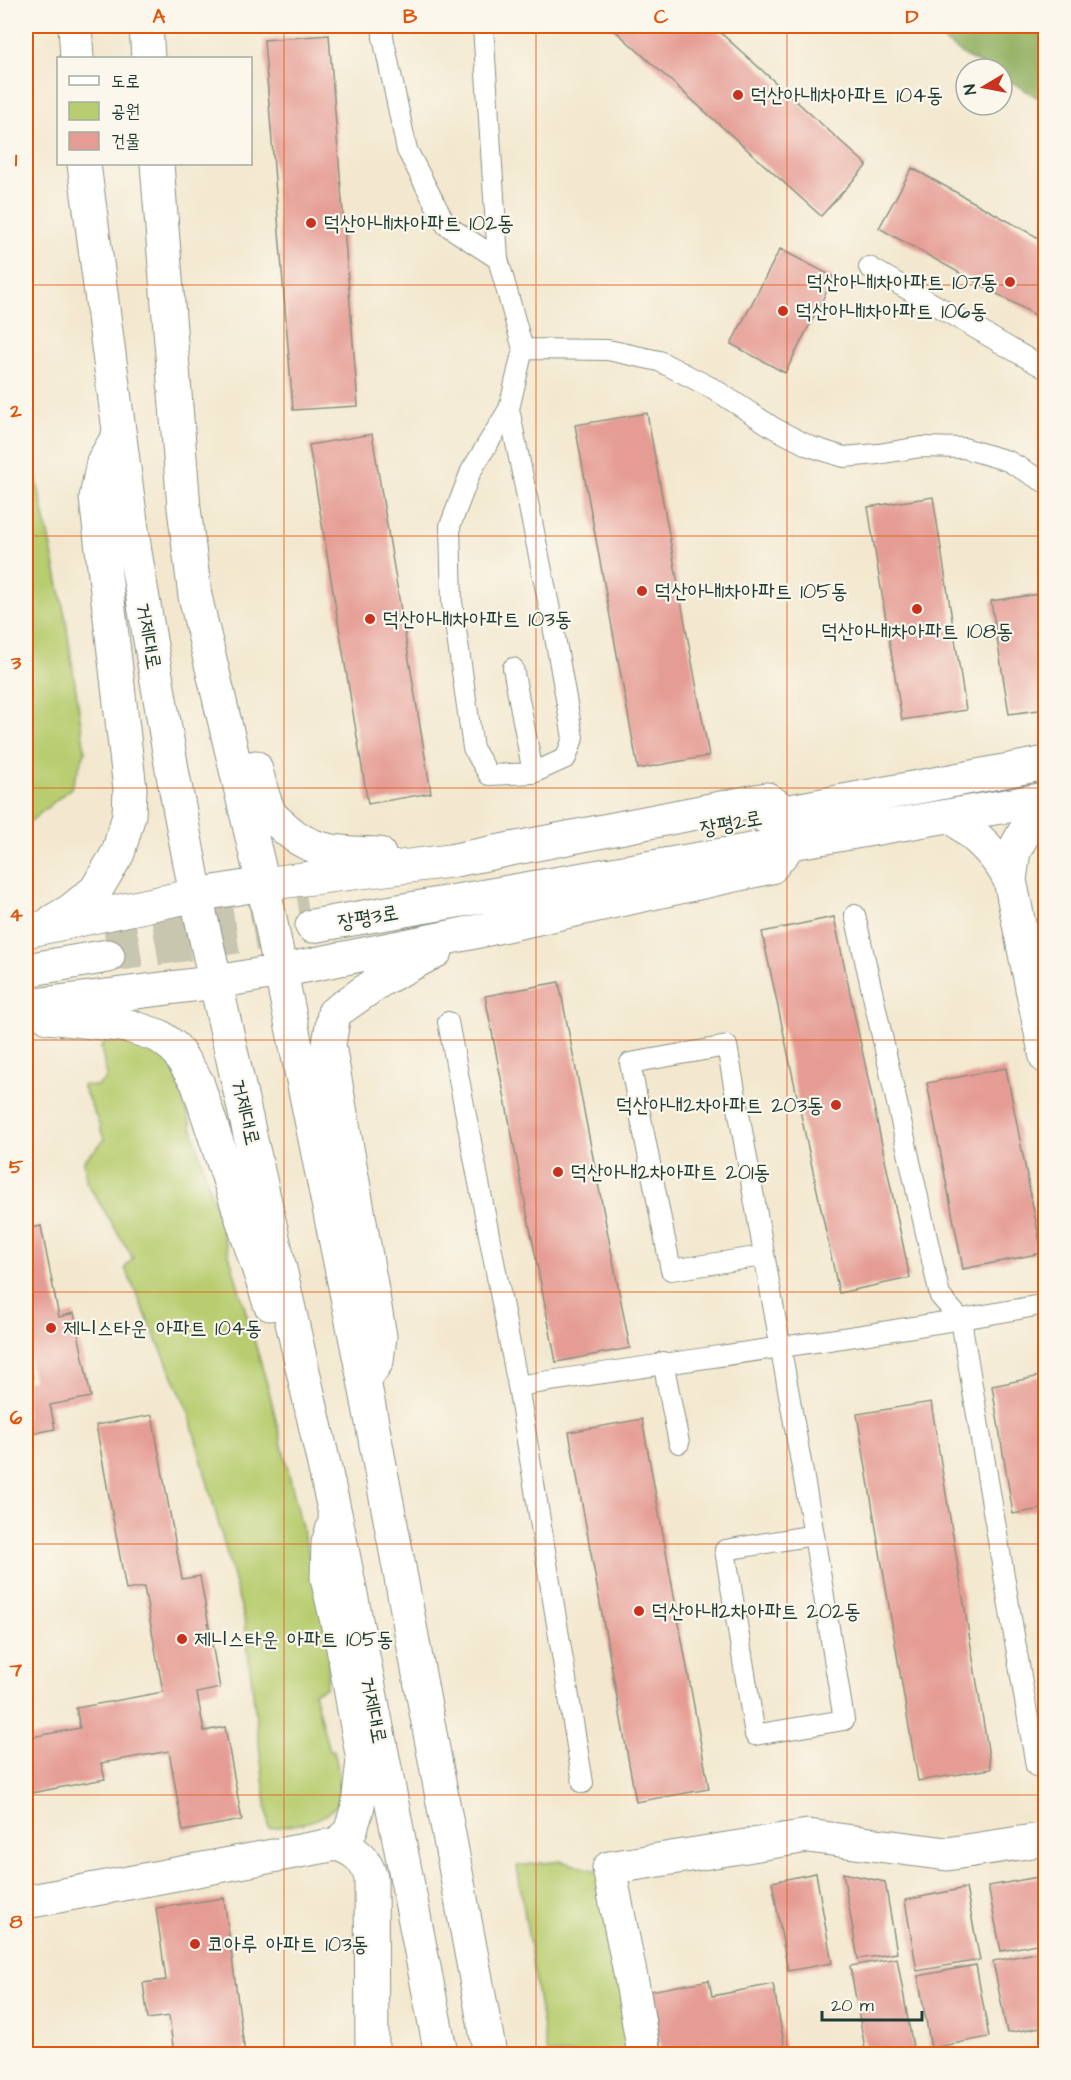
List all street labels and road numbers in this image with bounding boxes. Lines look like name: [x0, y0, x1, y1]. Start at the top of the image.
street label: 거제대로: [128, 600, 169, 672]
street label: 장평2로: [698, 803, 765, 844]
street label: 장평3로: [335, 898, 401, 937]
street label: 거제대로: [224, 1076, 267, 1148]
street label: 거제대로: [353, 1674, 394, 1746]

